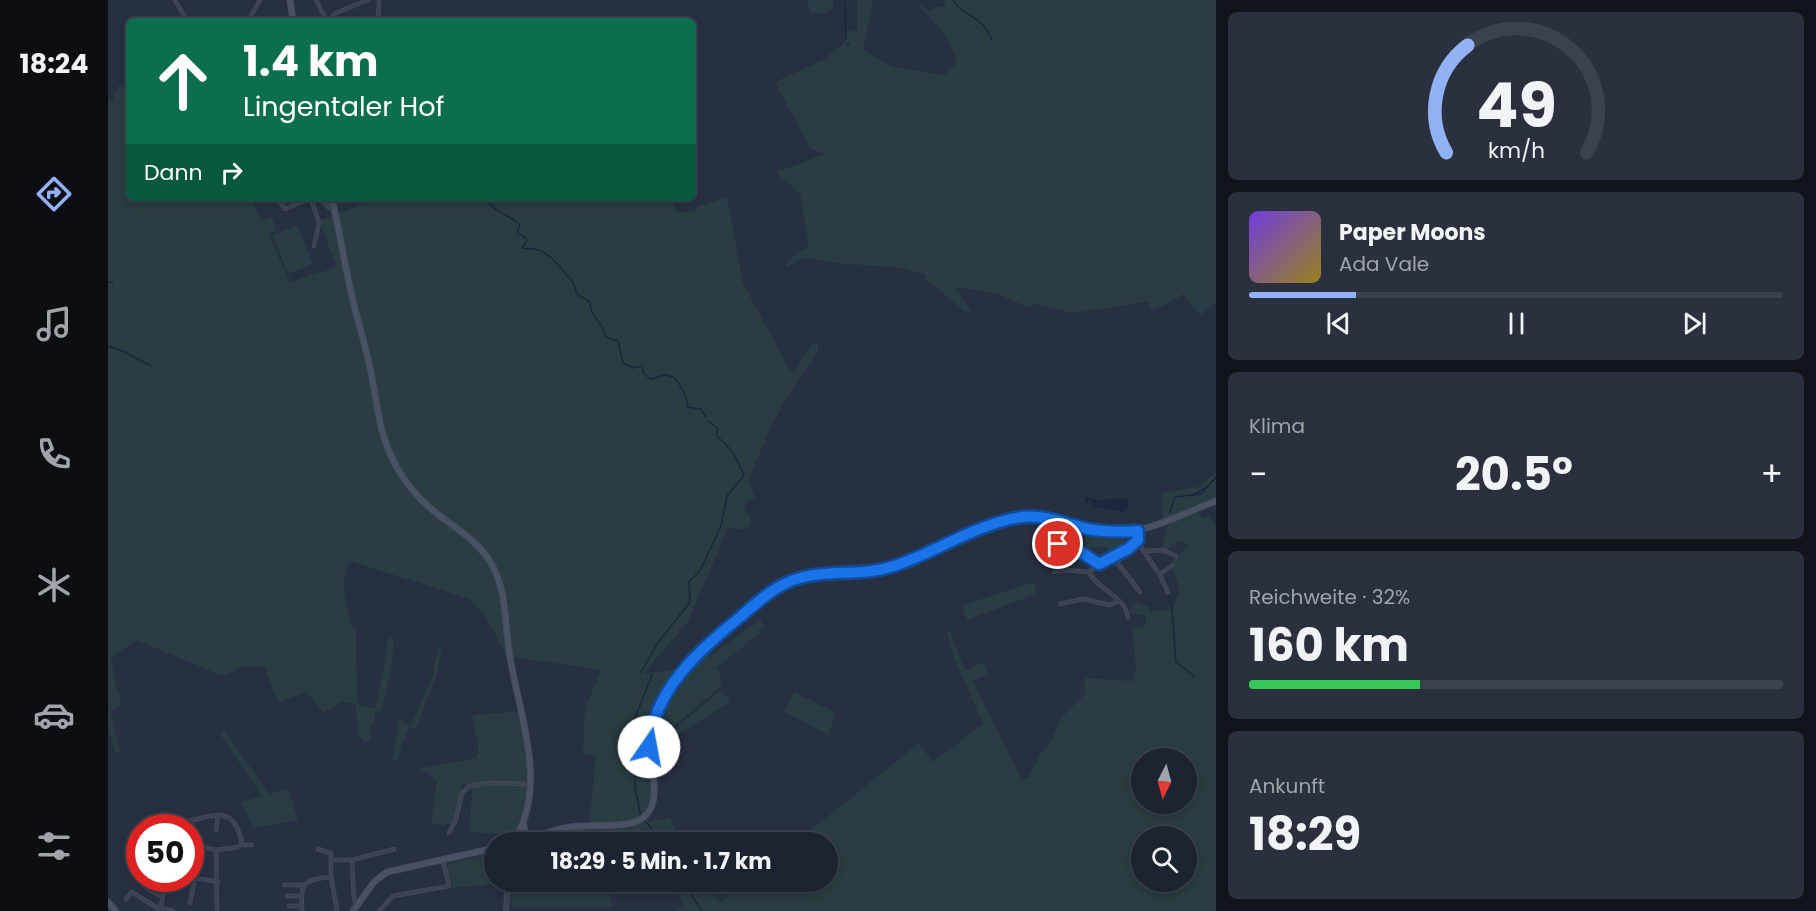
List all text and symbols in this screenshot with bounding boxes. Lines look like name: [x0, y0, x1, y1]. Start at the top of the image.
text: 1.4 km: [243, 32, 378, 91]
icon: ahead: [144, 42, 222, 120]
text: 18:24: [19, 45, 89, 82]
text: 49: [1476, 61, 1556, 149]
text: Lingentaler Hof: [243, 88, 444, 125]
text: km/h: [1487, 135, 1545, 166]
icon: right: [215, 156, 248, 189]
text: Dann: [144, 157, 203, 188]
icon: directions: [33, 173, 75, 215]
text: Paper Moons: [1339, 217, 1486, 248]
text: Ada Vale: [1339, 250, 1429, 278]
icon: music: [33, 303, 75, 345]
icon: previous: [1322, 307, 1355, 340]
icon: pause: [1500, 307, 1533, 340]
icon: next: [1678, 307, 1711, 340]
text: Klima: [1249, 412, 1305, 440]
icon: phone: [33, 433, 75, 475]
text: 20.5°: [1455, 443, 1573, 506]
text: −: [1249, 451, 1267, 498]
text: +: [1760, 451, 1783, 498]
pin: [1032, 518, 1083, 569]
icon: arrive: [1041, 527, 1074, 560]
icon: climate: [33, 564, 75, 606]
text: Reichweite · 32%: [1249, 583, 1410, 611]
text: 160 km: [1249, 614, 1409, 677]
icon: car: [33, 694, 75, 736]
position arrow: [617, 715, 681, 779]
north arrow: [1131, 748, 1197, 814]
map controls: [1131, 748, 1197, 892]
text: Ankunft: [1249, 772, 1325, 800]
text: 18:29: [1249, 803, 1361, 866]
speed limit sign: 50: [126, 814, 204, 892]
icon: filters: [33, 825, 75, 867]
button: search: [1131, 826, 1197, 892]
text: 18:29 · 5 Min. · 1.7 km: [550, 846, 772, 877]

